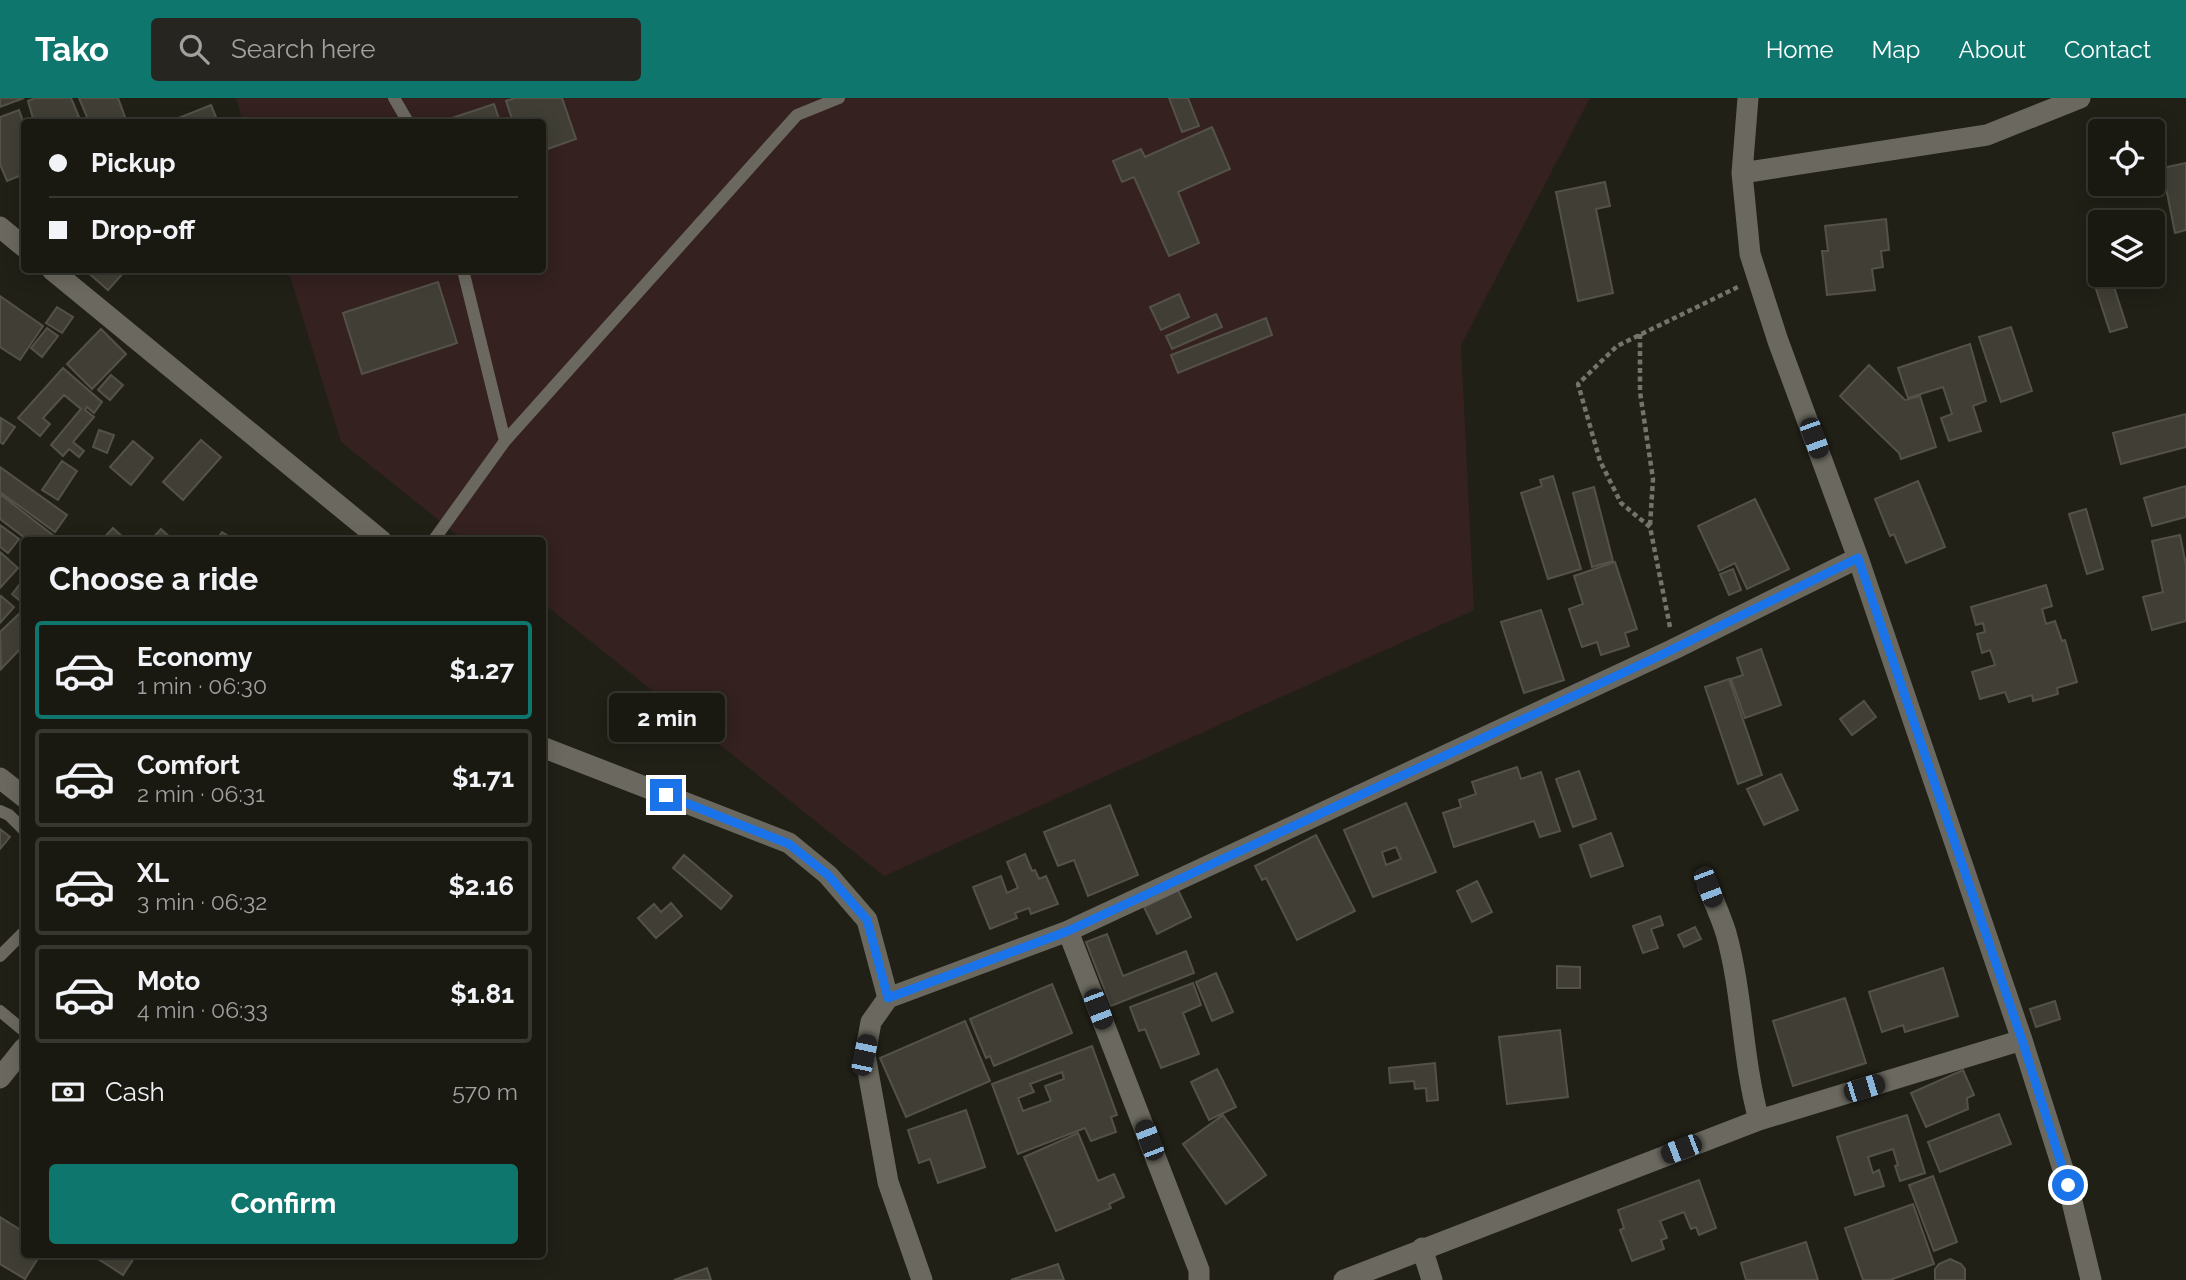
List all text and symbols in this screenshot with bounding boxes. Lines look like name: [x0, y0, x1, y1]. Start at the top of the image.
search box: [151, 18, 641, 81]
text: Tako: [35, 30, 109, 69]
icon: search: [175, 30, 213, 68]
text: Search here: [231, 34, 375, 64]
text: Home: [1766, 35, 1834, 64]
text: Map: [1872, 35, 1920, 64]
text: About: [1958, 35, 2026, 64]
text: Contact: [2064, 35, 2151, 64]
map controls: [2088, 119, 2165, 287]
button: locate: [2088, 119, 2165, 196]
text: Pickup: [91, 148, 176, 178]
button: layers: [2088, 210, 2165, 287]
text: Drop-off: [91, 215, 195, 245]
car: [1797, 415, 1832, 461]
text: Choose a ride: [49, 560, 258, 597]
icon: car: [53, 639, 116, 702]
text: Economy: [137, 642, 252, 672]
text: $1.27: [450, 655, 514, 685]
text: 1 min · 06:30: [137, 672, 267, 699]
callout: 2 min: [608, 694, 724, 742]
text: 2 min: [637, 704, 697, 731]
icon: car: [53, 747, 116, 810]
text: Comfort: [137, 750, 240, 780]
text: $1.71: [452, 763, 514, 793]
route end: [650, 779, 682, 811]
text: 2 min · 06:31: [137, 780, 265, 807]
icon: car: [53, 855, 116, 918]
text: XL: [137, 858, 169, 888]
car: [1691, 864, 1726, 910]
text: $2.16: [448, 871, 514, 901]
text: 3 min · 06:32: [137, 888, 267, 915]
icon: car: [53, 963, 116, 1026]
text: Moto: [137, 966, 200, 996]
text: $1.81: [450, 979, 514, 1009]
car: [1081, 986, 1116, 1032]
text: 4 min · 06:33: [137, 996, 268, 1023]
car: [850, 1032, 879, 1078]
car: [1841, 1072, 1888, 1104]
icon: cash: [49, 1073, 87, 1111]
text: Cash: [105, 1077, 165, 1107]
text: 570 m: [452, 1078, 518, 1105]
car: [1132, 1117, 1167, 1163]
car: [1658, 1132, 1705, 1166]
button: Confirm: [49, 1164, 518, 1244]
route start: [2052, 1169, 2084, 1201]

